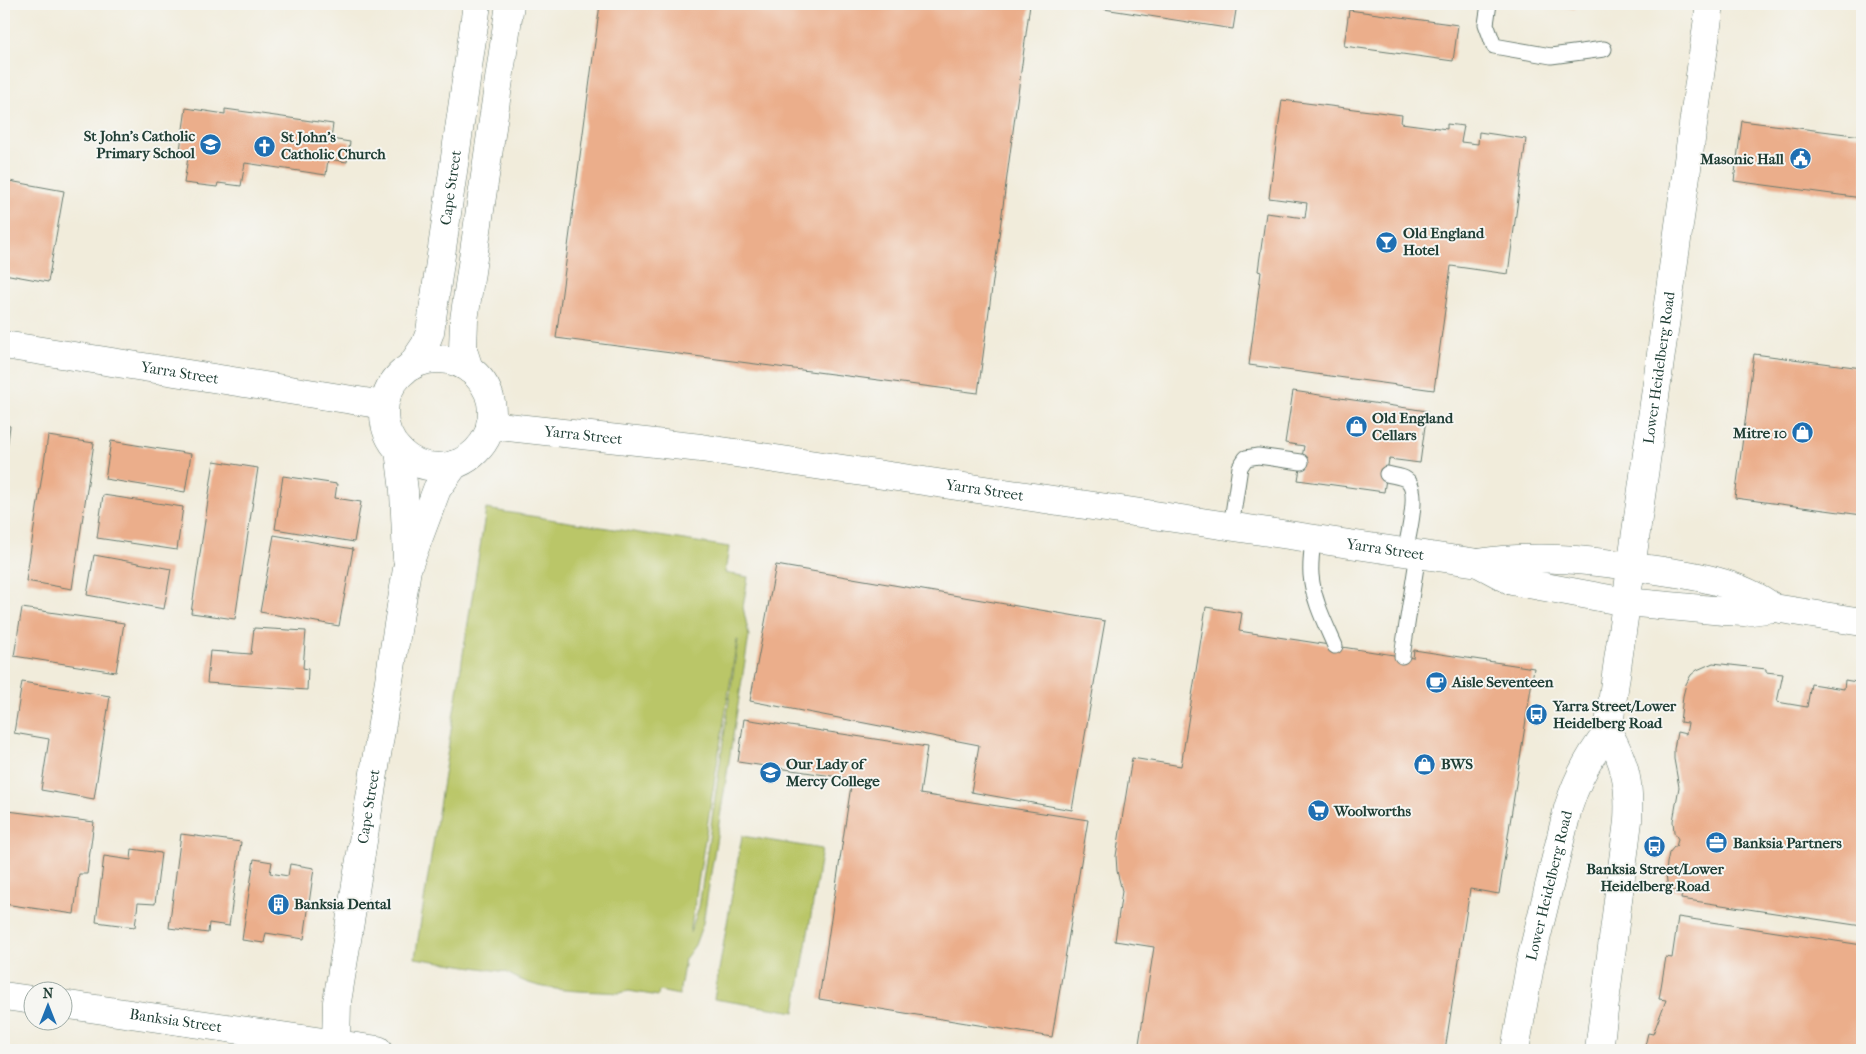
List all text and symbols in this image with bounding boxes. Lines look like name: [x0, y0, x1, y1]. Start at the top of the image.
place label: St John's Catholic Primary School: [84, 127, 196, 162]
place label: St John's Catholic Church: [281, 128, 386, 163]
school or university icon: St John's Catholic Primary School: [199, 133, 223, 157]
church icon: St John's Catholic Church: [253, 134, 277, 158]
public building icon: Masonic Hall: [1788, 147, 1812, 171]
street label: Cape Street: [436, 148, 465, 226]
place label: Masonic Hall: [1699, 150, 1785, 168]
place label: Old England Hotel: [1403, 224, 1485, 259]
bar icon: Old England Hotel: [1375, 230, 1399, 254]
street label: Lower Heidelberg Road: [1639, 290, 1679, 445]
street label: Yarra Street: [139, 358, 221, 388]
place label: Old England Cellars: [1372, 409, 1454, 444]
shop icon: Old England Cellars: [1344, 415, 1368, 439]
shop icon: Mitre 10: [1791, 421, 1815, 445]
street label: Yarra Street: [542, 422, 624, 448]
place label: Mitre 10: [1732, 424, 1787, 442]
street label: Yarra Street: [944, 475, 1025, 505]
street label: Yarra Street: [1344, 534, 1426, 564]
cafe icon: Aisle Seventeen: [1424, 670, 1448, 694]
place label: Aisle Seventeen: [1451, 673, 1554, 691]
place label: Yarra Street/Lower Heidelberg Road: [1552, 697, 1677, 732]
bus stop icon: Yarra Street/Lower Heidelberg Road: [1525, 703, 1549, 727]
shop icon: BWS: [1413, 752, 1437, 776]
place label: Our Lady of Mercy College: [785, 755, 880, 790]
place label: BWS: [1441, 755, 1473, 773]
school or university icon: Our Lady of Mercy College: [758, 761, 782, 785]
street label: Cape Street: [354, 767, 384, 845]
supermarket icon: Woolworths: [1306, 799, 1330, 823]
place label: Woolworths: [1333, 802, 1411, 820]
street label: Lower Heidelberg Road: [1522, 808, 1576, 962]
office icon: Banksia Partners: [1705, 831, 1729, 855]
bus stop icon: Banksia Street/Lower Heidelberg Road: [1643, 834, 1667, 858]
place label: Banksia Partners: [1733, 834, 1842, 852]
place label: Banksia Street/Lower Heidelberg Road: [1586, 860, 1724, 895]
building icon: Banksia Dental: [266, 892, 290, 916]
place label: Banksia Dental: [294, 895, 392, 913]
north arrow: [22, 982, 72, 1032]
text: N: [43, 985, 54, 1002]
street label: Banksia Street: [129, 1005, 224, 1036]

